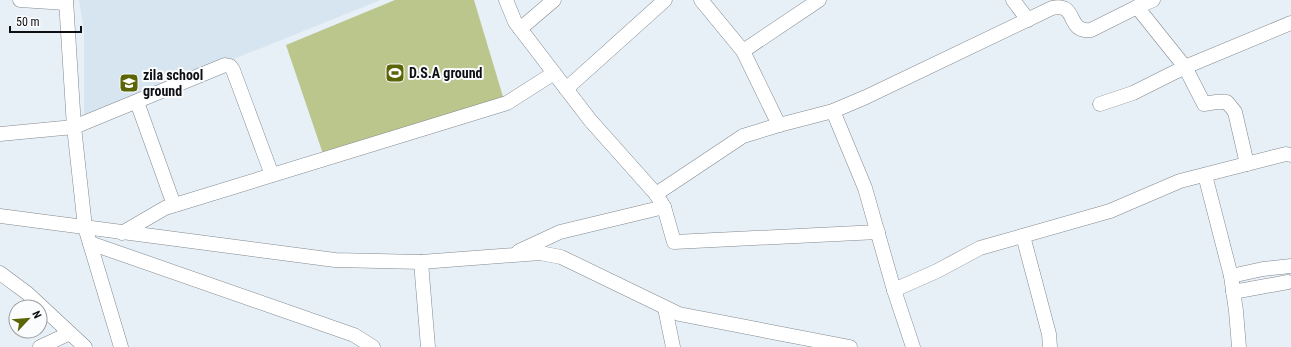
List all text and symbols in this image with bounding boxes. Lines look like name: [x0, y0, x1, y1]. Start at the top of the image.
scale bar: [10, 8, 81, 34]
text: 50 m: [16, 15, 40, 29]
sports icon: D.S.A ground: [384, 62, 406, 84]
place label: D.S.A ground: [409, 65, 483, 81]
place label: zila school ground: [143, 67, 203, 99]
school or university icon: zila school ground: [118, 72, 140, 94]
north arrow: [8, 299, 48, 339]
text: N: [29, 309, 44, 321]

